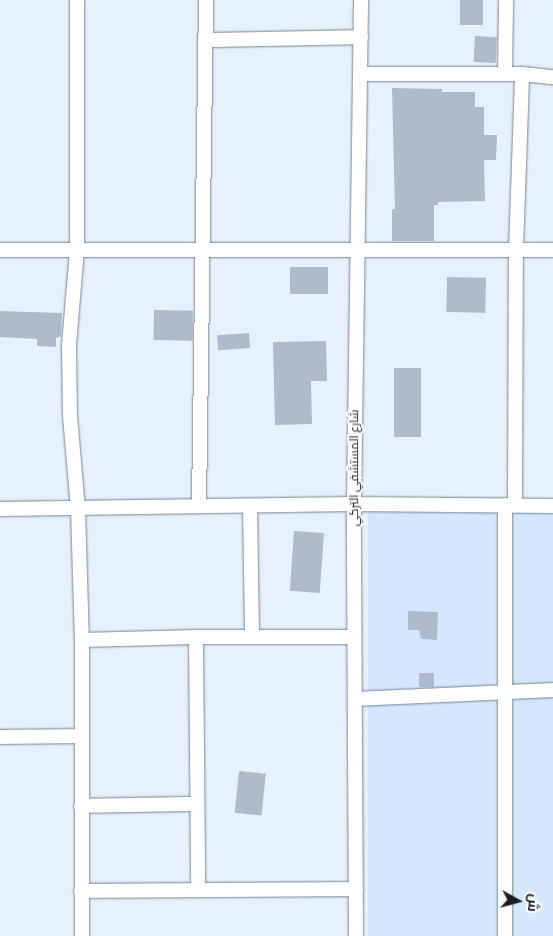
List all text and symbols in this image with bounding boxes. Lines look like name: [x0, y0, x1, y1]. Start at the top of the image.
street label: شارع المستشفي التركي: [348, 410, 362, 526]
north arrow: [493, 876, 543, 926]
text: ش: [522, 893, 544, 913]

